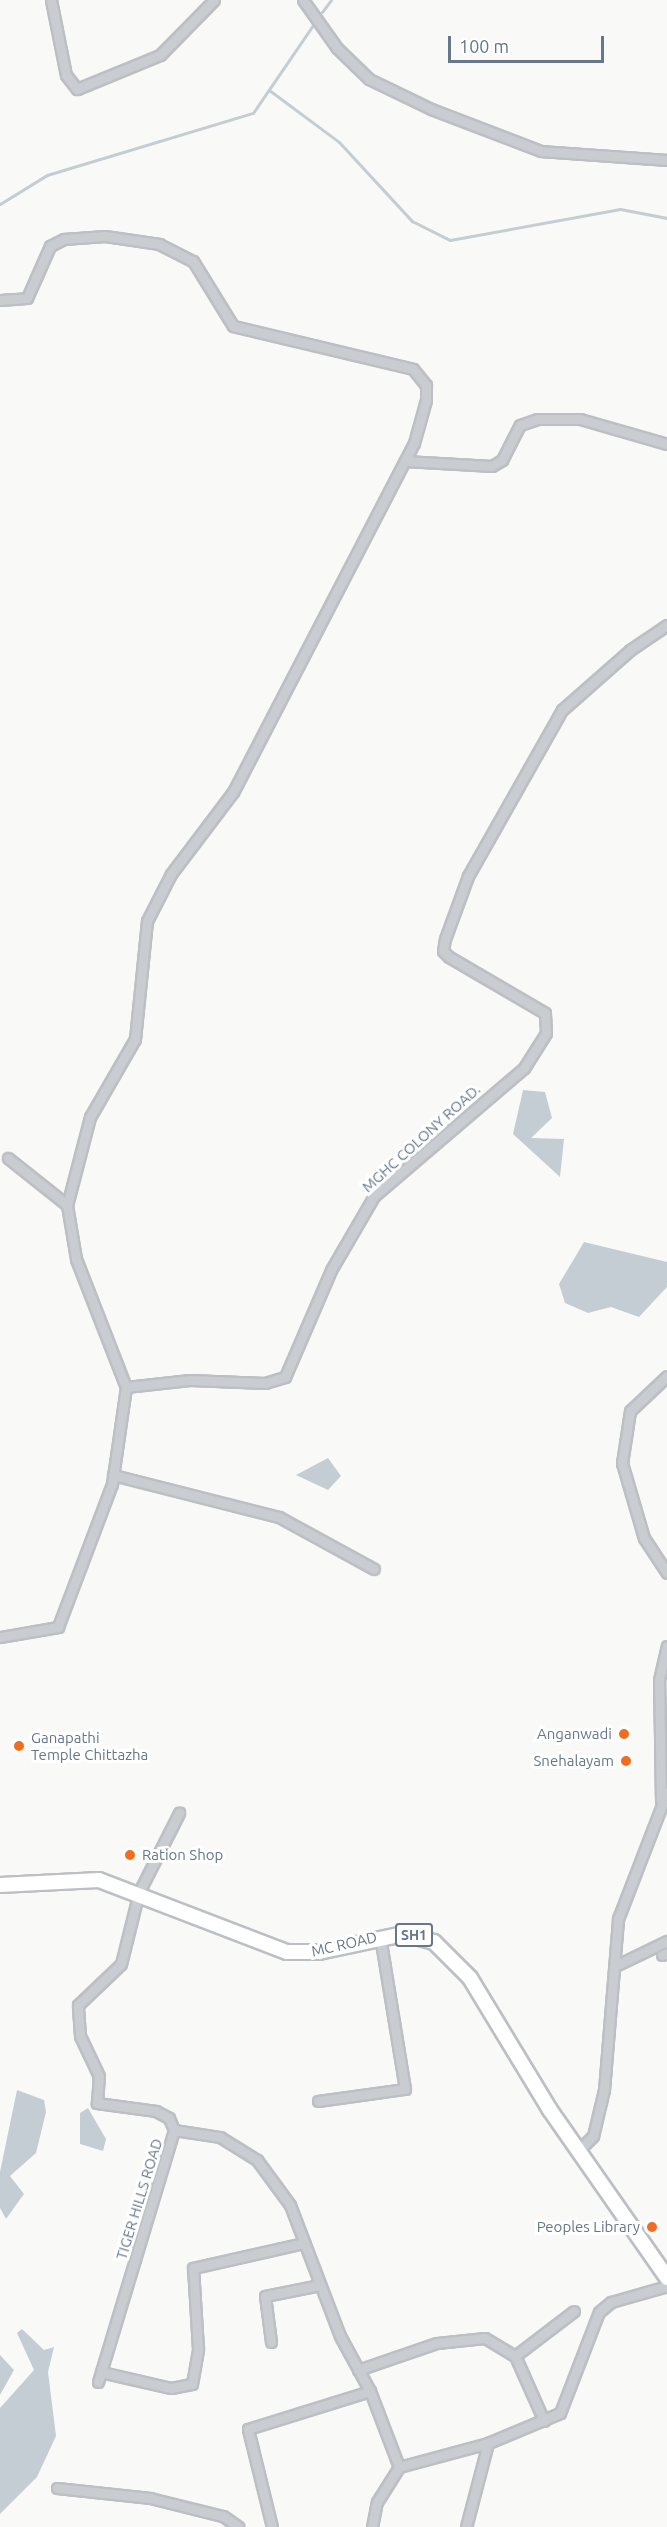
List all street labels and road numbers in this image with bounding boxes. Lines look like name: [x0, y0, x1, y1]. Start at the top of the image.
street label: MGHC COLONY ROAD.: [358, 1080, 484, 1196]
road number: SH1: [394, 1924, 434, 1946]
street label: MC ROAD: [309, 1928, 379, 1960]
street label: TIGER HILLS ROAD: [112, 2136, 166, 2262]

